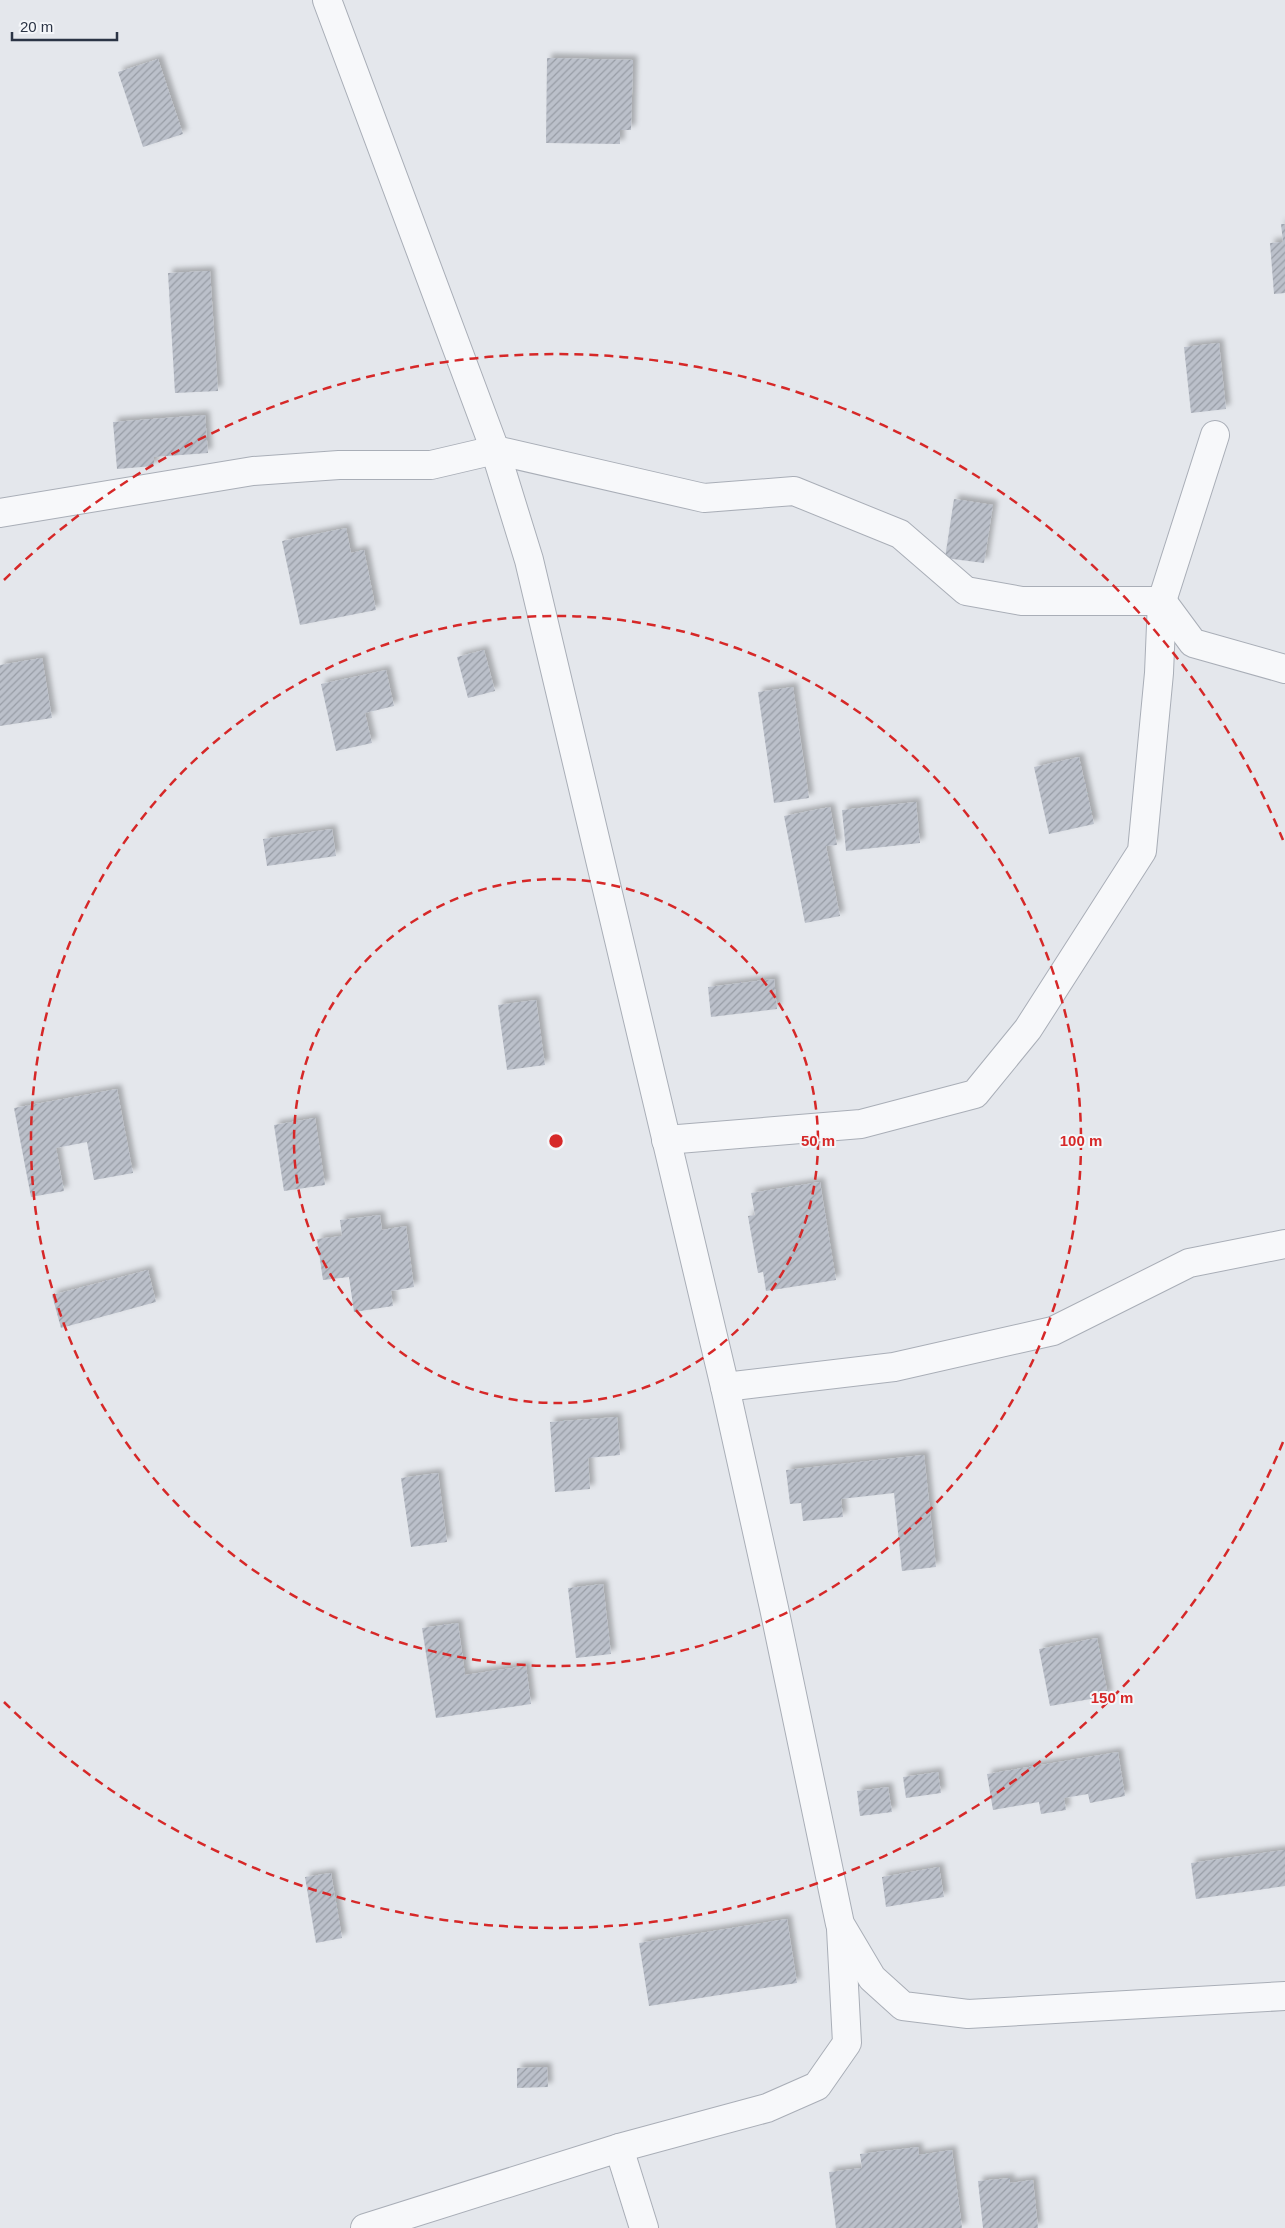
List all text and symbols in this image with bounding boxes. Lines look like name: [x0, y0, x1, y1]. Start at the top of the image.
scale bar: [12, 10, 118, 42]
text: 20 m: [20, 18, 53, 35]
centre of rings: [547, 1132, 565, 1150]
text: 50 m: [801, 1132, 835, 1149]
text: 100 m: [1060, 1132, 1102, 1149]
text: 150 m: [1091, 1689, 1133, 1706]

